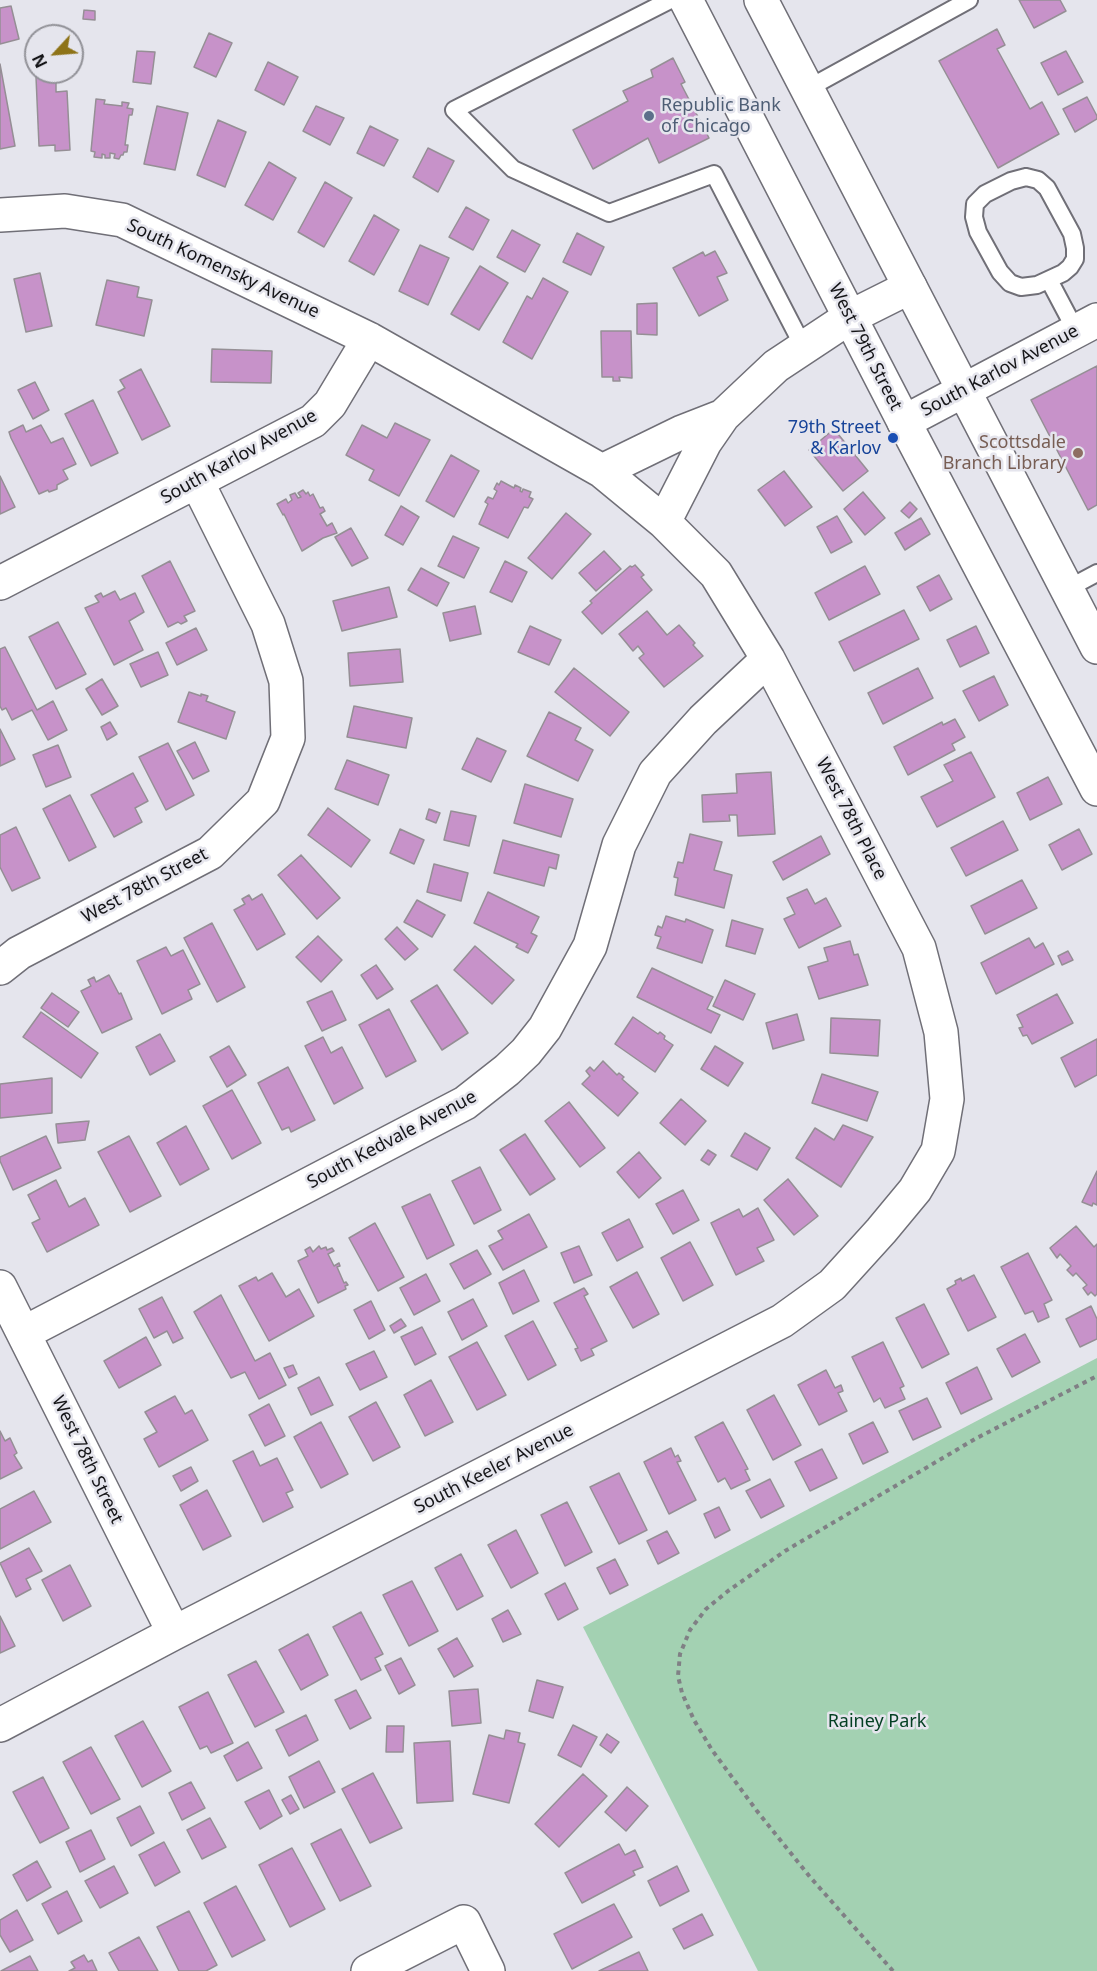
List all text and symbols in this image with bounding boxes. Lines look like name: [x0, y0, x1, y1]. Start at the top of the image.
north arrow: [24, 24, 84, 84]
text: N: [27, 50, 52, 72]
place label: Republic Bank of Chicago: [661, 95, 781, 138]
marker: Republic Bank of Chicago: [642, 109, 656, 123]
street label: South Komensky Avenue: [123, 215, 323, 323]
street label: West 79th Street: [824, 280, 906, 414]
street label: South Karlov Avenue: [918, 320, 1082, 422]
street label: South Karlov Avenue: [157, 405, 321, 509]
place label: 79th Street & Karlov: [788, 417, 881, 460]
marker: 79th Street & Karlov: [886, 431, 900, 445]
place label: Scottsdale Branch Library: [943, 432, 1066, 474]
marker: Scottsdale Branch Library: [1071, 446, 1085, 460]
street label: West 78th Place: [811, 755, 891, 883]
street label: West 78th Street: [78, 844, 212, 928]
street label: South Kedvale Avenue: [304, 1086, 480, 1194]
street label: West 78th Street: [47, 1393, 127, 1527]
street label: South Keeler Avenue: [411, 1419, 577, 1519]
park label: Rainey Park: [828, 1711, 926, 1733]

